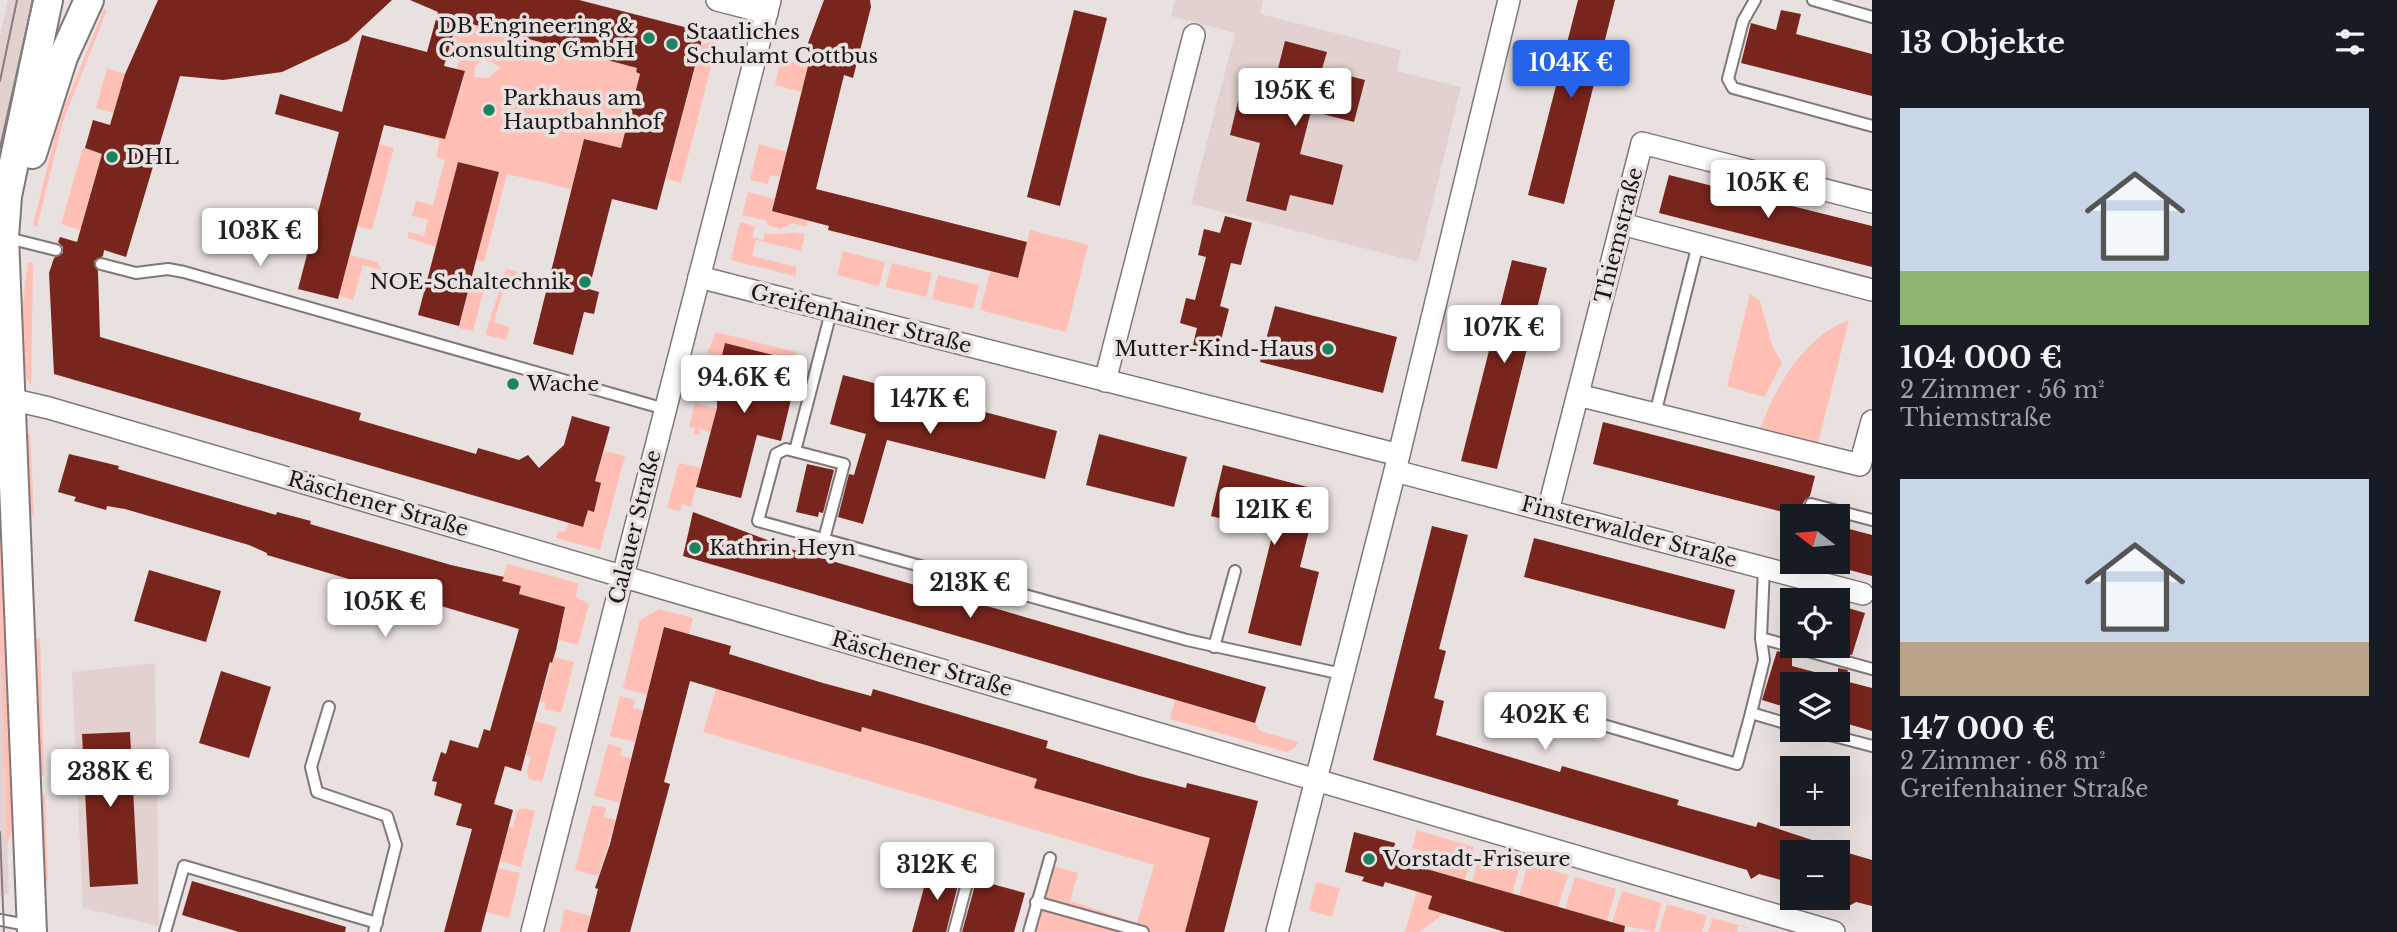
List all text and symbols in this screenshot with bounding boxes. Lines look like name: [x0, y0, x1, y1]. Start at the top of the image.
place label: DB Engineering & Consulting GmbH: [438, 13, 635, 63]
place label: Staatliches Schulamt Cottbus: [686, 19, 878, 69]
icon: filters: [2331, 23, 2369, 61]
text: 13 Objekte: [1900, 24, 2065, 61]
marker: DB Engineering & Consulting GmbH: [641, 30, 657, 46]
marker: Staatliches Schulamt Cottbus: [664, 36, 680, 52]
pin: 104K €: [1514, 41, 1628, 100]
text: 104K €: [1529, 49, 1613, 77]
pin: 195K €: [1238, 68, 1352, 128]
text: 195K €: [1254, 77, 1336, 105]
place label: Parkhaus am Hauptbahnhof: [503, 85, 664, 135]
marker: Parkhaus am Hauptbahnhof: [481, 102, 497, 118]
place label: DHL: [126, 144, 179, 170]
marker: DHL: [104, 149, 120, 165]
icon: home: [2072, 153, 2198, 279]
pin: 105K €: [1711, 160, 1825, 220]
street label: Thiemstraße: [1590, 165, 1648, 305]
text: 105K €: [1726, 169, 1810, 197]
pin: 103K €: [203, 208, 317, 268]
text: 103K €: [218, 217, 302, 245]
place label: NOE-Schaltechnik: [370, 269, 571, 295]
marker: NOE-Schaltechnik: [577, 274, 593, 290]
street label: Greifenhainer Straße: [748, 279, 974, 359]
pin: 107K €: [1447, 306, 1561, 365]
text: 107K €: [1463, 314, 1545, 342]
place label: Mutter-Kind-Haus: [1114, 336, 1314, 362]
text: 104 000 €: [1900, 339, 2062, 376]
marker: Mutter-Kind-Haus: [1320, 341, 1336, 357]
pin: 94.6K €: [679, 356, 809, 415]
text: 94.6K €: [697, 364, 791, 392]
place label: Wache: [526, 371, 599, 397]
marker: Wache: [505, 376, 521, 392]
pin: 147K €: [873, 376, 987, 436]
text: 2 Zimmer · 56 m²: [1900, 376, 2105, 404]
text: 147K €: [890, 385, 970, 413]
text: Thiemstraße: [1900, 404, 2052, 432]
street label: Calauer Straße: [603, 447, 667, 607]
street label: Räschener Straße: [285, 466, 471, 542]
pin: 121K €: [1217, 488, 1331, 547]
street label: Finsterwalder Straße: [1518, 491, 1740, 573]
text: 121K €: [1235, 496, 1313, 524]
north arrow: [1780, 504, 1850, 574]
map controls: [1780, 504, 1850, 910]
icon: home: [2072, 524, 2198, 650]
place label: Kathrin Heyn: [709, 535, 856, 561]
marker: Kathrin Heyn: [687, 540, 703, 556]
pin: 213K €: [913, 560, 1027, 620]
text: 213K €: [929, 569, 1011, 597]
pin: 105K €: [328, 580, 442, 639]
text: 105K €: [343, 588, 427, 616]
button: locate: [1780, 588, 1850, 658]
street label: Räschener Straße: [829, 626, 1015, 702]
button: layers: [1780, 672, 1850, 742]
pin: 402K €: [1488, 692, 1602, 752]
text: 402K €: [1500, 701, 1590, 729]
text: 147 000 €: [1900, 710, 2055, 747]
text: 2 Zimmer · 68 m²: [1900, 747, 2106, 775]
pin: 238K €: [53, 750, 167, 809]
button: +: [1780, 756, 1850, 826]
text: 238K €: [67, 758, 153, 786]
text: Greifenhainer Straße: [1900, 775, 2148, 803]
button: −: [1780, 840, 1850, 910]
pin: 312K €: [880, 842, 994, 902]
place label: Vorstadt-Friseure: [1382, 846, 1571, 872]
text: 312K €: [896, 851, 978, 879]
marker: Vorstadt-Friseure: [1361, 851, 1377, 867]

